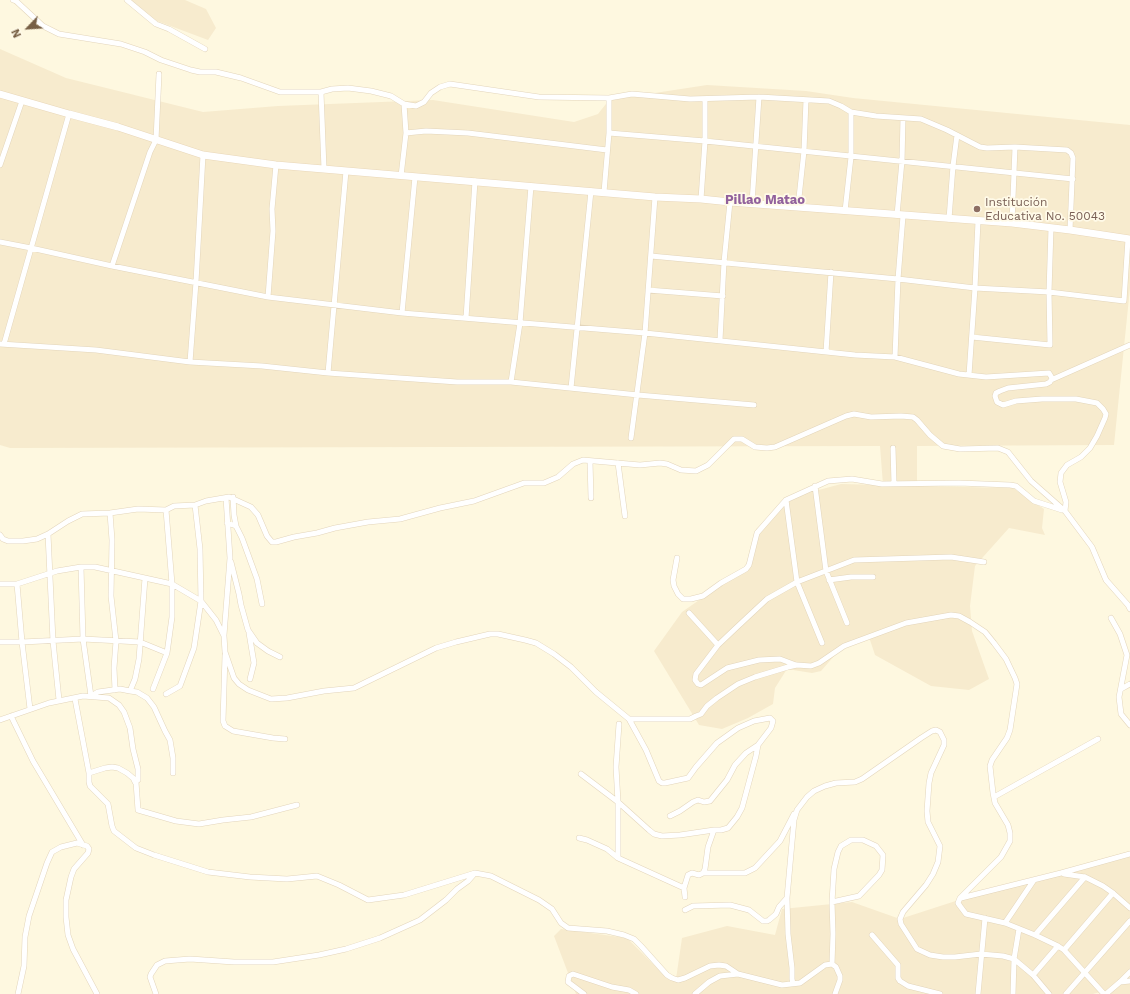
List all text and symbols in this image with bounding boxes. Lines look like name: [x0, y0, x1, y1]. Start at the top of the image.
north arrow: [8, 8, 48, 48]
text: N: [9, 27, 24, 40]
district label: Pillao Matao: [725, 192, 805, 208]
place label: Institución Educativa No. 50043: [985, 195, 1105, 223]
marker: Institución Educativa No. 50043: [972, 204, 982, 214]

